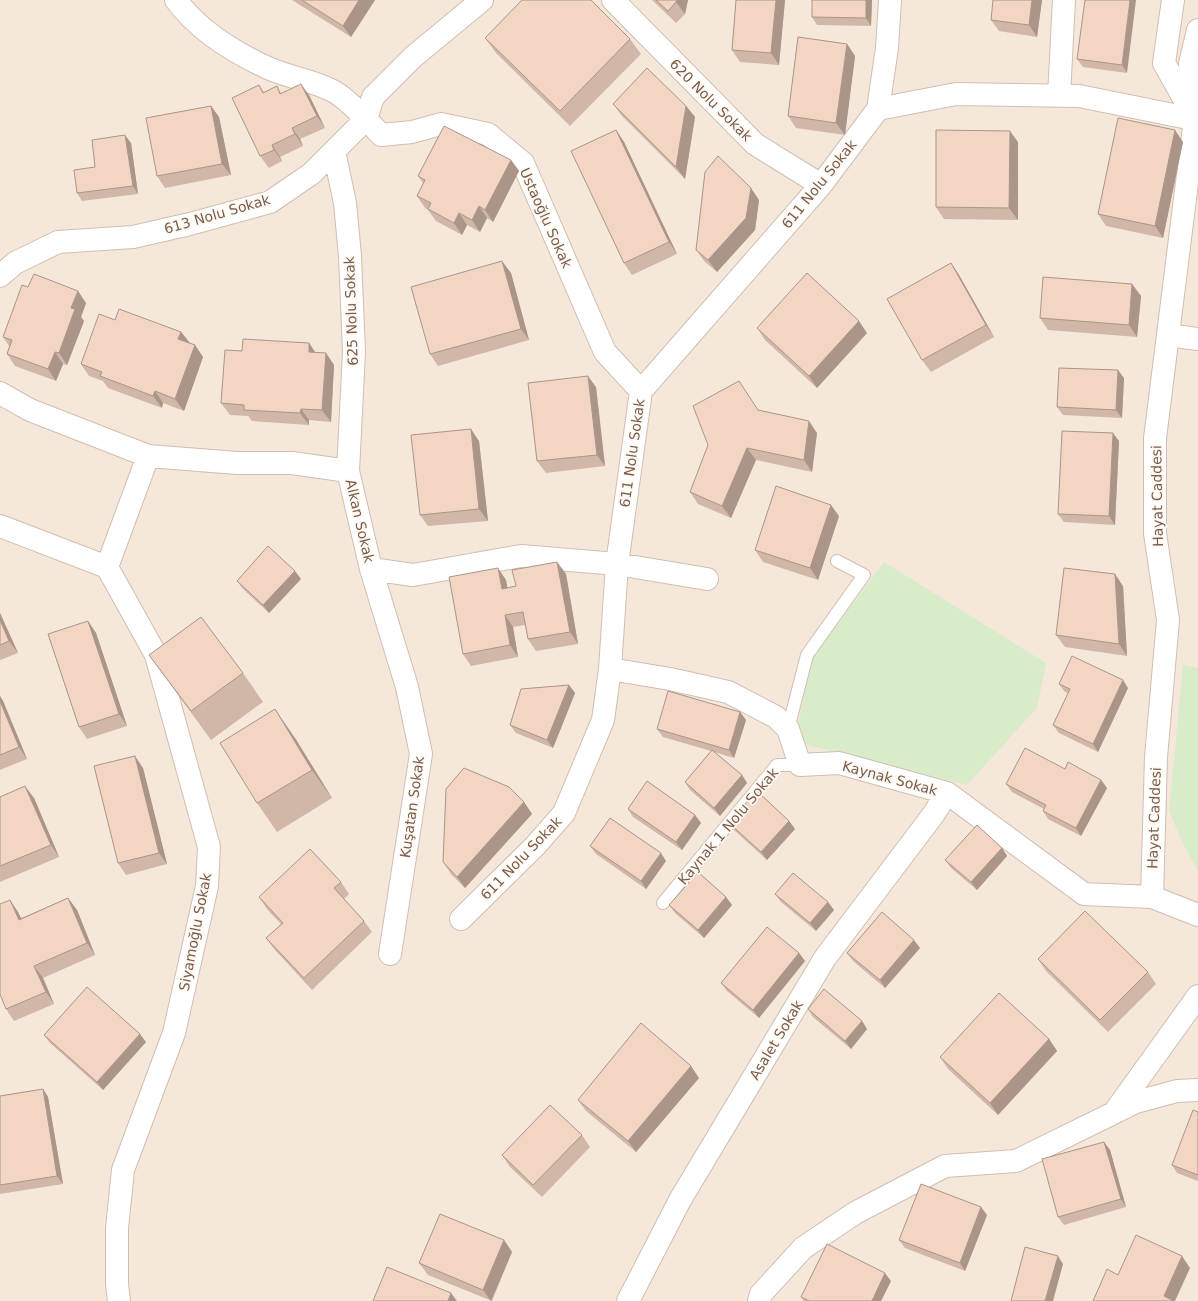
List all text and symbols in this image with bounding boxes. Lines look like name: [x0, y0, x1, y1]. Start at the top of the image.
street label: 620 Nolu Sokak: [667, 56, 756, 145]
street label: 611 Nolu Sokak: [778, 136, 860, 232]
street label: Ustaoğlu Sokak: [517, 165, 576, 272]
street label: 613 Nolu Sokak: [162, 191, 273, 237]
street label: 625 Nolu Sokak: [341, 255, 361, 366]
street label: 611 Nolu Sokak: [616, 397, 648, 508]
street label: Hayat Caddesi: [1148, 445, 1166, 547]
street label: Alkan Sokak: [343, 478, 378, 565]
street label: Kuşatan Sokak: [397, 754, 427, 859]
street label: Kaynak Sokak: [841, 758, 940, 799]
street label: Kaynak 1 Nolu Sokak: [674, 764, 782, 888]
street label: Hayat Caddesi: [1144, 767, 1164, 869]
street label: 611 Nolu Sokak: [477, 812, 565, 903]
street label: Siyamoğlu Sokak: [176, 871, 214, 992]
street label: Asalet Sokak: [746, 997, 806, 1083]

